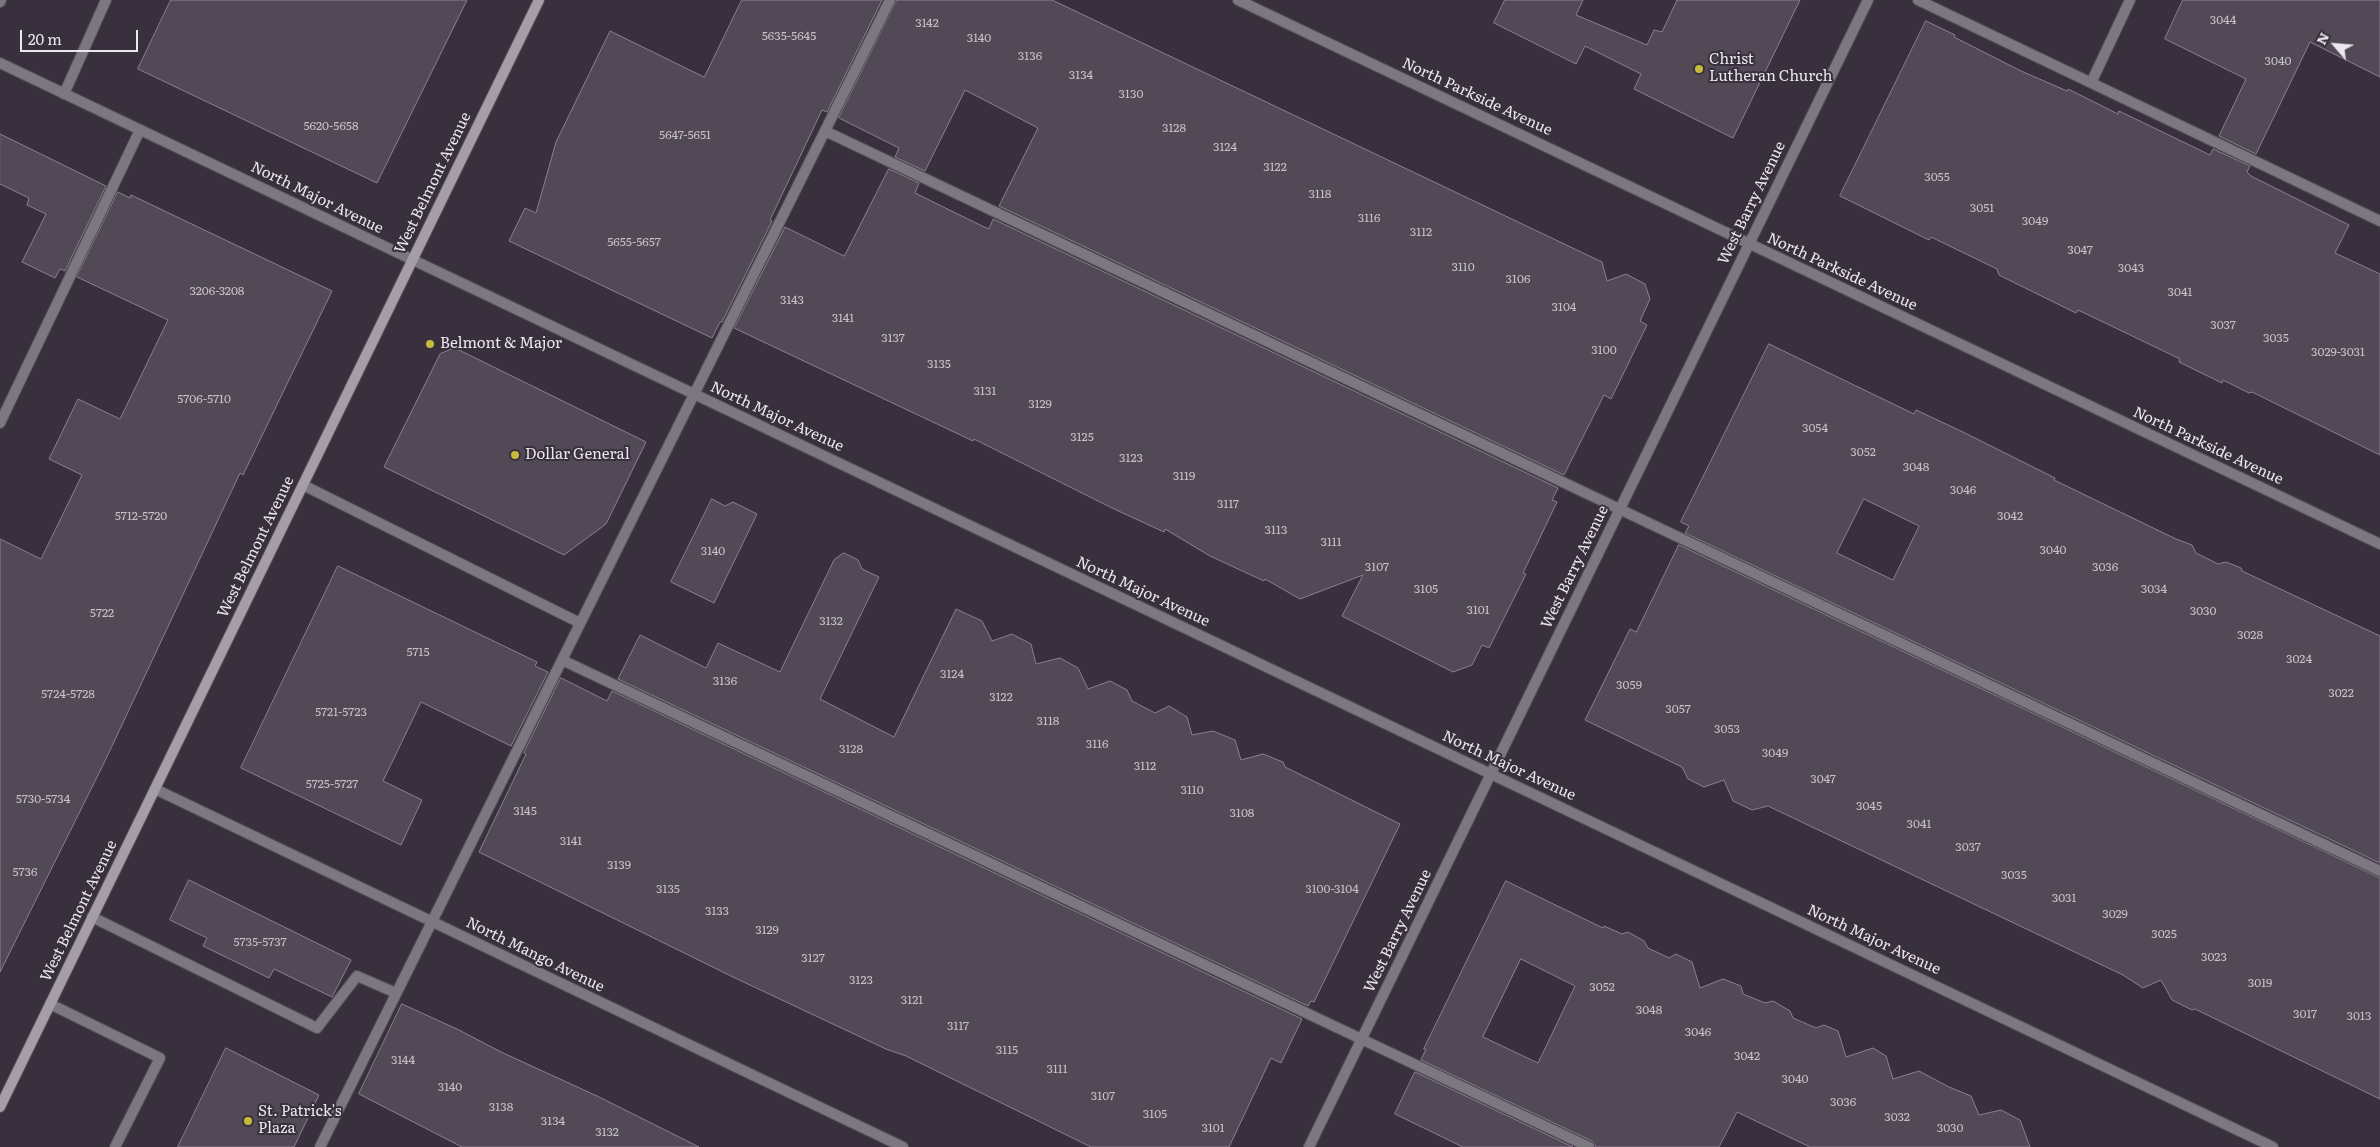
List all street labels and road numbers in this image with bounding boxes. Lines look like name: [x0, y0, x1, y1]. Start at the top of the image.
street label: North Parkside Avenue: [1399, 54, 1555, 140]
street label: West Belmont Avenue: [391, 109, 475, 257]
street label: West Barry Avenue: [1714, 139, 1790, 267]
street label: North Major Avenue: [248, 158, 386, 238]
street label: North Parkside Avenue: [1764, 229, 1920, 315]
street label: North Major Avenue: [707, 378, 847, 456]
street label: North Parkside Avenue: [2130, 403, 2286, 489]
street label: West Belmont Avenue: [214, 473, 298, 621]
street label: West Barry Avenue: [1537, 503, 1613, 631]
street label: North Major Avenue: [1073, 553, 1213, 631]
street label: North Major Avenue: [1439, 727, 1579, 805]
street label: West Belmont Avenue: [37, 837, 121, 985]
street label: West Barry Avenue: [1360, 867, 1436, 995]
street label: North Major Avenue: [1804, 901, 1944, 979]
street label: North Mango Avenue: [463, 914, 607, 996]

